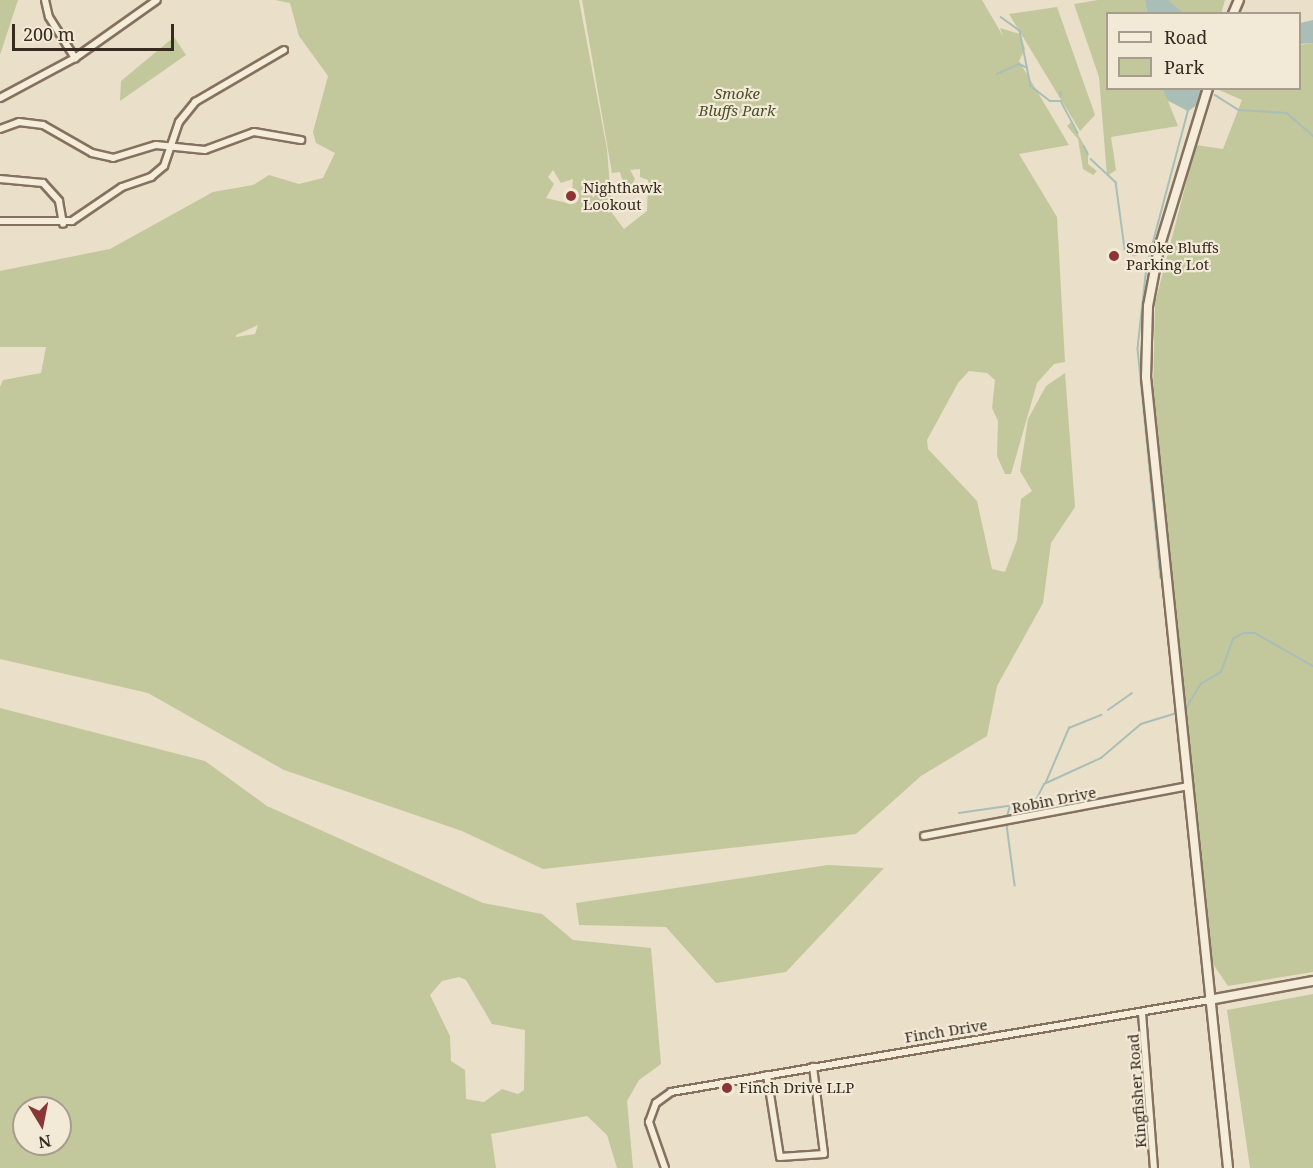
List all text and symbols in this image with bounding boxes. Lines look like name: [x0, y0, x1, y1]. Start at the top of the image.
scale bar: [15, 12, 177, 50]
legend: [1106, 12, 1301, 90]
text: 200 m: [23, 22, 75, 46]
text: Road: [1164, 25, 1207, 49]
text: Park: [1164, 55, 1204, 79]
park label: Smoke Bluffs Park: [699, 84, 775, 119]
place label: Nighthawk Lookout: [583, 178, 662, 213]
marker: Nighthawk Lookout: [564, 189, 578, 203]
place label: Smoke Bluffs Parking Lot: [1126, 238, 1219, 273]
marker: Smoke Bluffs Parking Lot: [1107, 249, 1121, 263]
street label: Robin Drive: [1010, 783, 1098, 817]
street label: Finch Drive: [903, 1016, 989, 1046]
street label: Kingfisher Road: [1124, 1033, 1150, 1149]
place label: Finch Drive LLP: [739, 1079, 854, 1097]
marker: Finch Drive LLP: [720, 1081, 734, 1095]
north arrow: [12, 1096, 72, 1156]
text: N: [37, 1130, 53, 1154]

